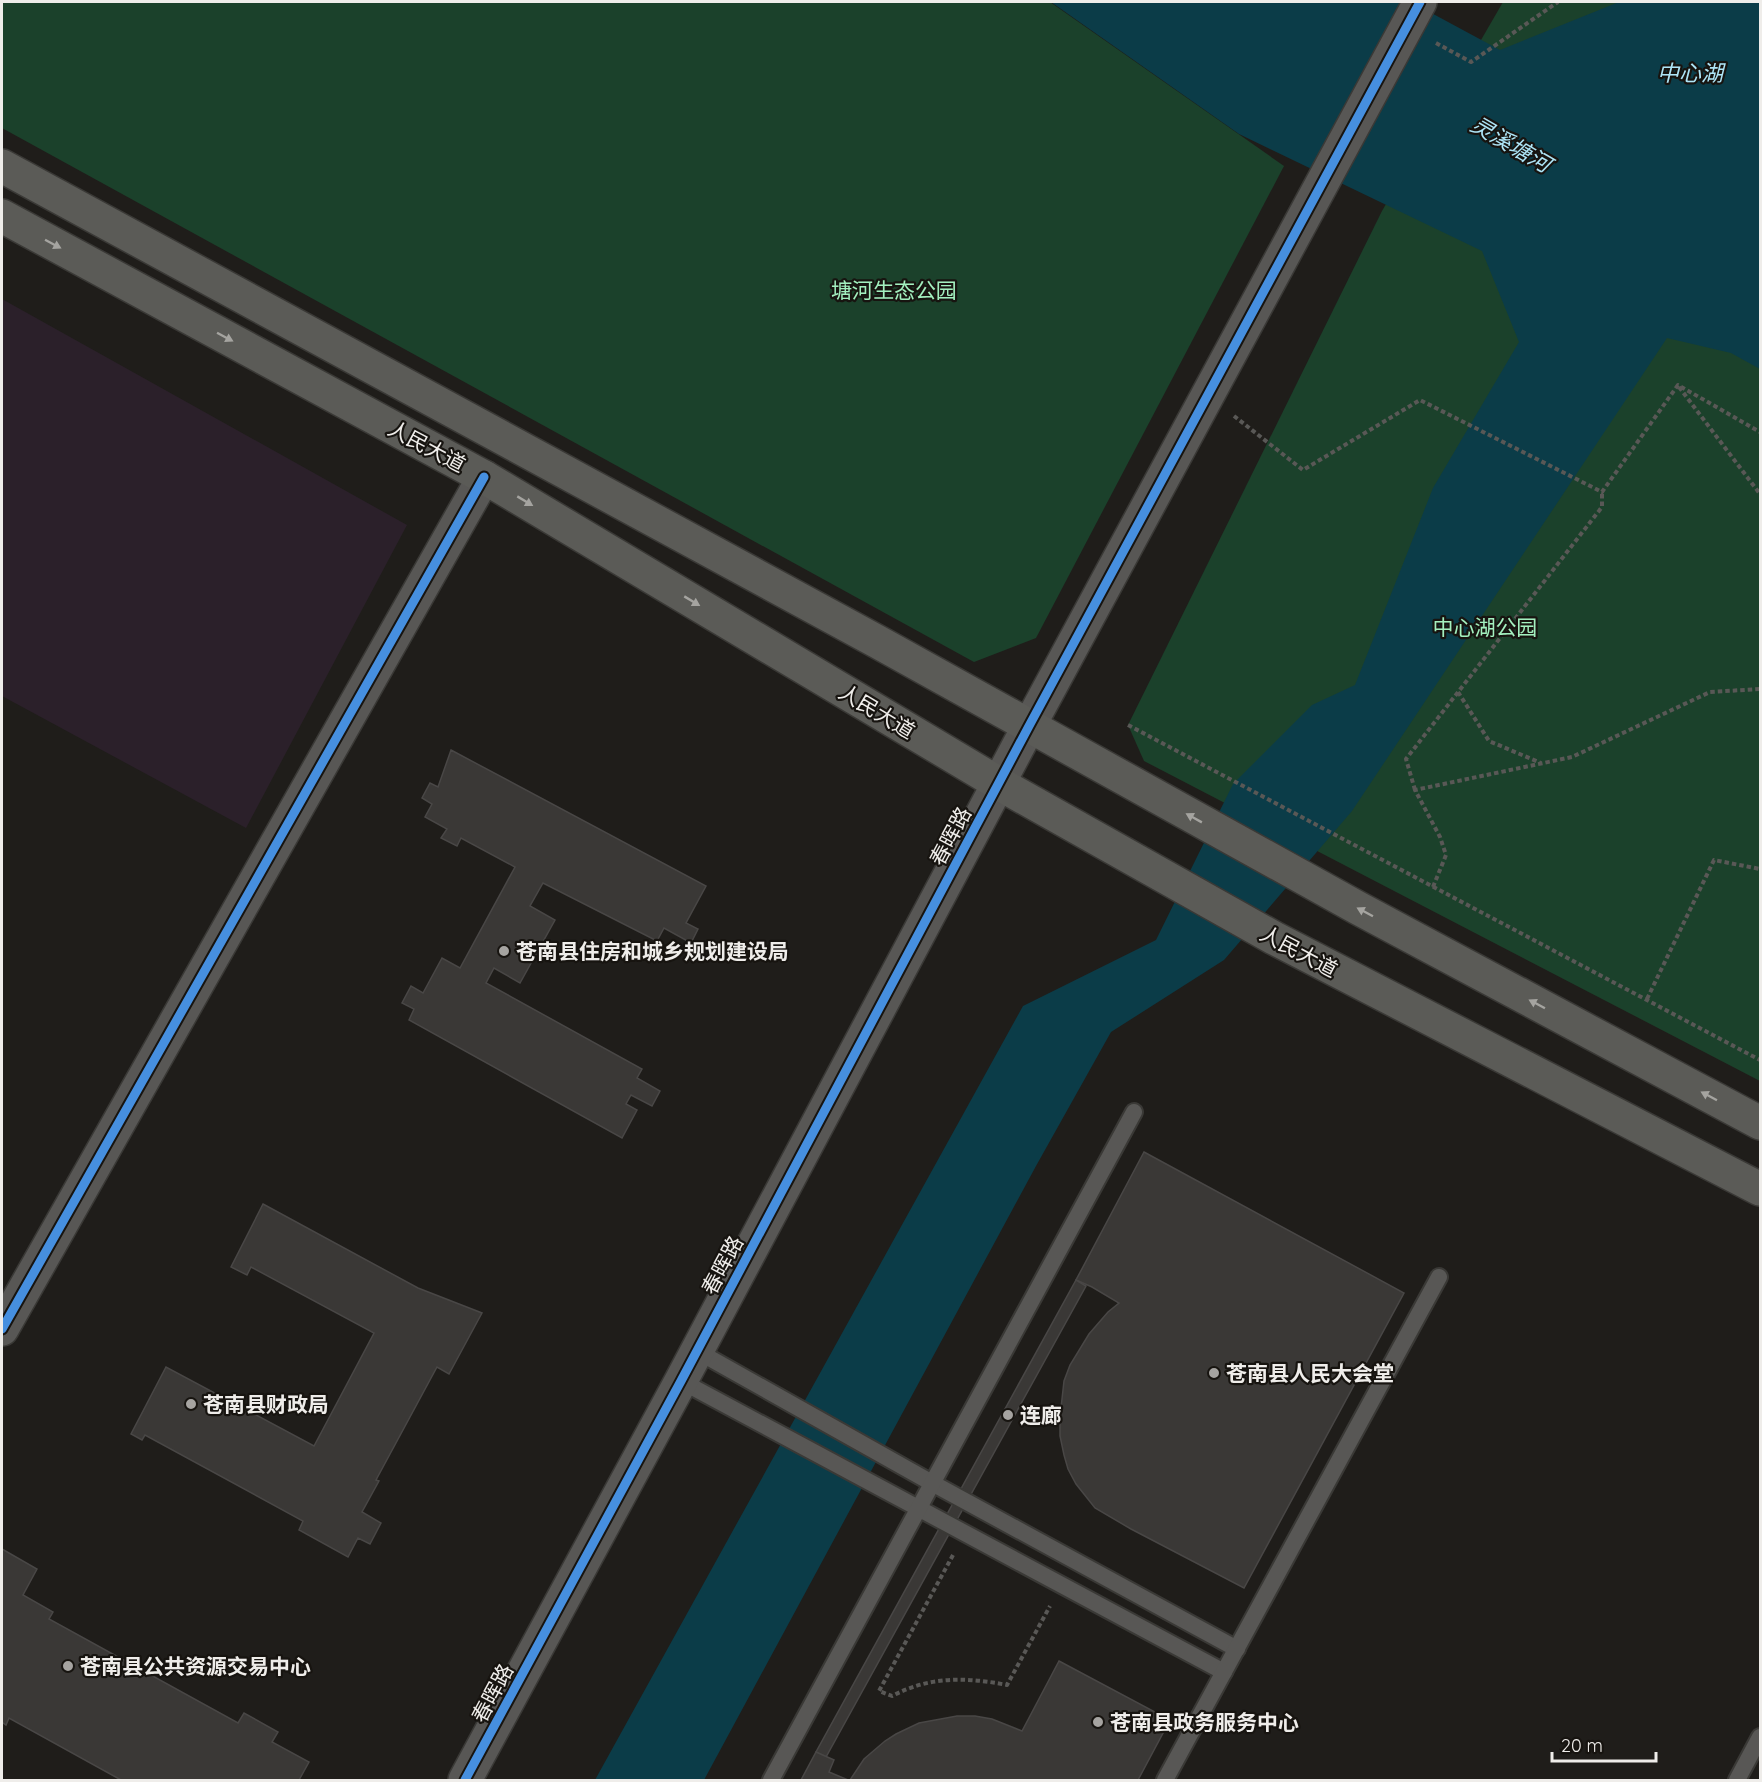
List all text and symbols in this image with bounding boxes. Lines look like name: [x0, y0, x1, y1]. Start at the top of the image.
water label: 中心湖: [1657, 59, 1726, 87]
water label: 灵溪塘河: [1466, 110, 1560, 180]
one-way arrow: [45, 239, 62, 249]
park label: 塘河生态公园: [831, 277, 957, 303]
one-way arrow: [216, 332, 233, 342]
street label: 人民大道: [384, 415, 470, 477]
one-way arrow: [517, 496, 534, 506]
one-way arrow: [684, 595, 700, 606]
park label: 中心湖公园: [1433, 614, 1538, 640]
street label: 人民大道: [834, 678, 920, 744]
street label: 春晖路: [924, 802, 976, 870]
one-way arrow: [1186, 812, 1202, 823]
one-way arrow: [1356, 907, 1373, 917]
street label: 人民大道: [1256, 920, 1342, 982]
place label: 苍南县住房和城乡规划建设局: [516, 938, 789, 964]
marker: 苍南县住房和城乡规划建设局: [497, 944, 511, 958]
one-way arrow: [1528, 999, 1545, 1009]
one-way arrow: [1700, 1091, 1717, 1101]
street label: 春晖路: [696, 1231, 748, 1299]
place label: 苍南县人民大会堂: [1226, 1360, 1394, 1386]
marker: 苍南县人民大会堂: [1207, 1366, 1221, 1380]
place label: 苍南县财政局: [203, 1391, 329, 1417]
marker: 苍南县财政局: [184, 1397, 198, 1411]
place label: 连廊: [1020, 1402, 1062, 1428]
marker: 连廊: [1001, 1408, 1015, 1422]
place label: 苍南县公共资源交易中心: [80, 1653, 311, 1679]
marker: 苍南县公共资源交易中心: [61, 1659, 75, 1673]
street label: 春晖路: [466, 1659, 518, 1727]
place label: 苍南县政务服务中心: [1110, 1709, 1299, 1735]
marker: 苍南县政务服务中心: [1091, 1715, 1105, 1729]
scale bar: [1552, 1725, 1656, 1763]
text: 20 m: [1561, 1734, 1603, 1757]

